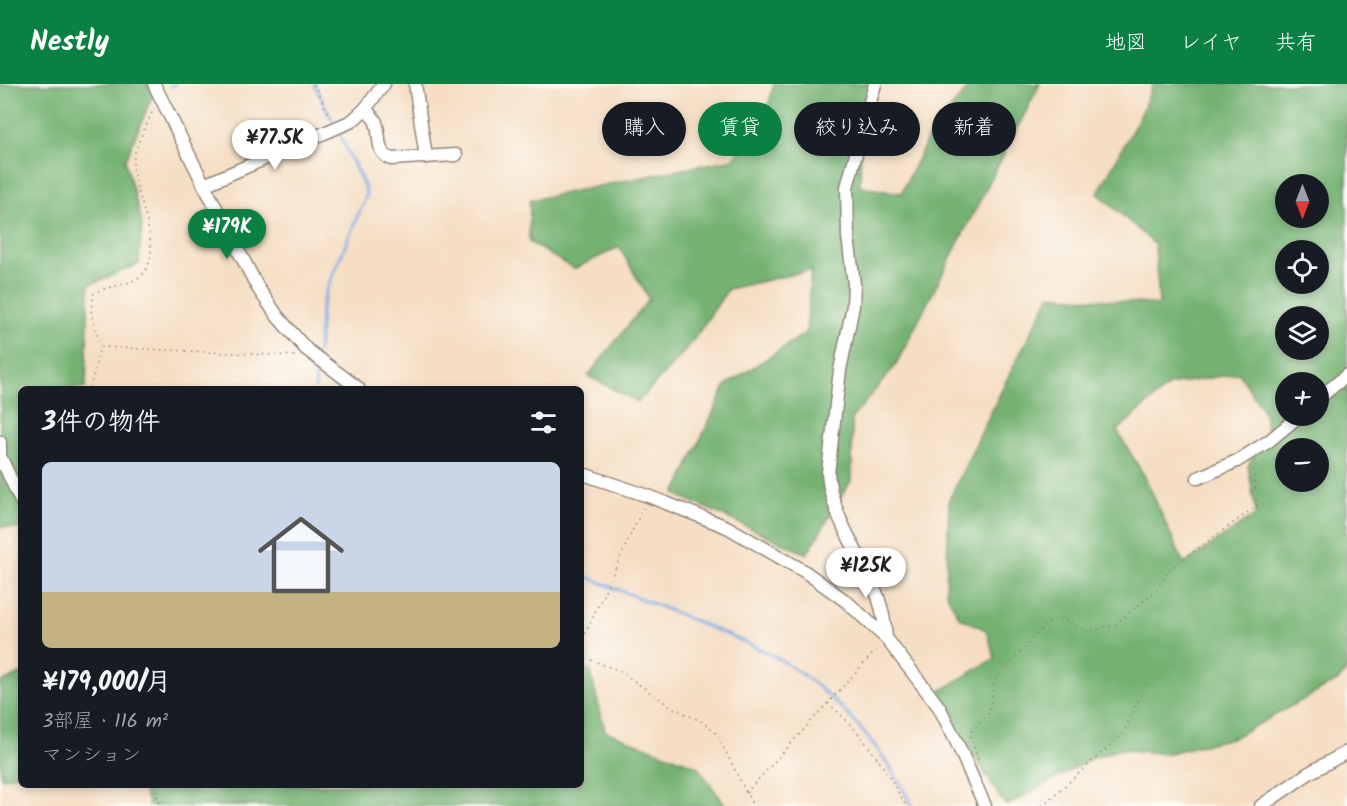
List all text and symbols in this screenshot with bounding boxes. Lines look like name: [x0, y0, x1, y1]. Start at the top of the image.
text: Nestly: [30, 20, 109, 65]
text: 地図: [1105, 27, 1147, 60]
text: レイヤ: [1180, 27, 1242, 60]
text: 共有: [1275, 27, 1317, 60]
chip: 購入: [602, 102, 686, 156]
chip: 賃貸: [698, 102, 782, 156]
chip: 絞り込み: [794, 102, 920, 156]
chip: 新着: [932, 102, 1016, 156]
pin: ¥77.5K: [226, 120, 324, 171]
text: ¥77.5K: [246, 123, 304, 155]
north arrow: [1275, 174, 1329, 228]
map controls: [1275, 174, 1329, 492]
pin: ¥179K: [185, 209, 269, 260]
text: ¥179K: [202, 212, 252, 244]
button: locate: [1275, 240, 1329, 294]
button: layers: [1275, 306, 1329, 360]
button: +: [1275, 372, 1329, 426]
text: 3件の物件: [42, 402, 160, 444]
icon: filters: [527, 406, 560, 439]
button: −: [1275, 438, 1329, 492]
icon: home: [247, 501, 355, 609]
pin: ¥125K: [824, 548, 908, 599]
text: ¥125K: [840, 551, 892, 583]
text: ¥179,000/月: [42, 662, 171, 704]
text: 3部屋 · 116 m²: [42, 706, 168, 738]
text: マンション: [42, 740, 141, 772]

